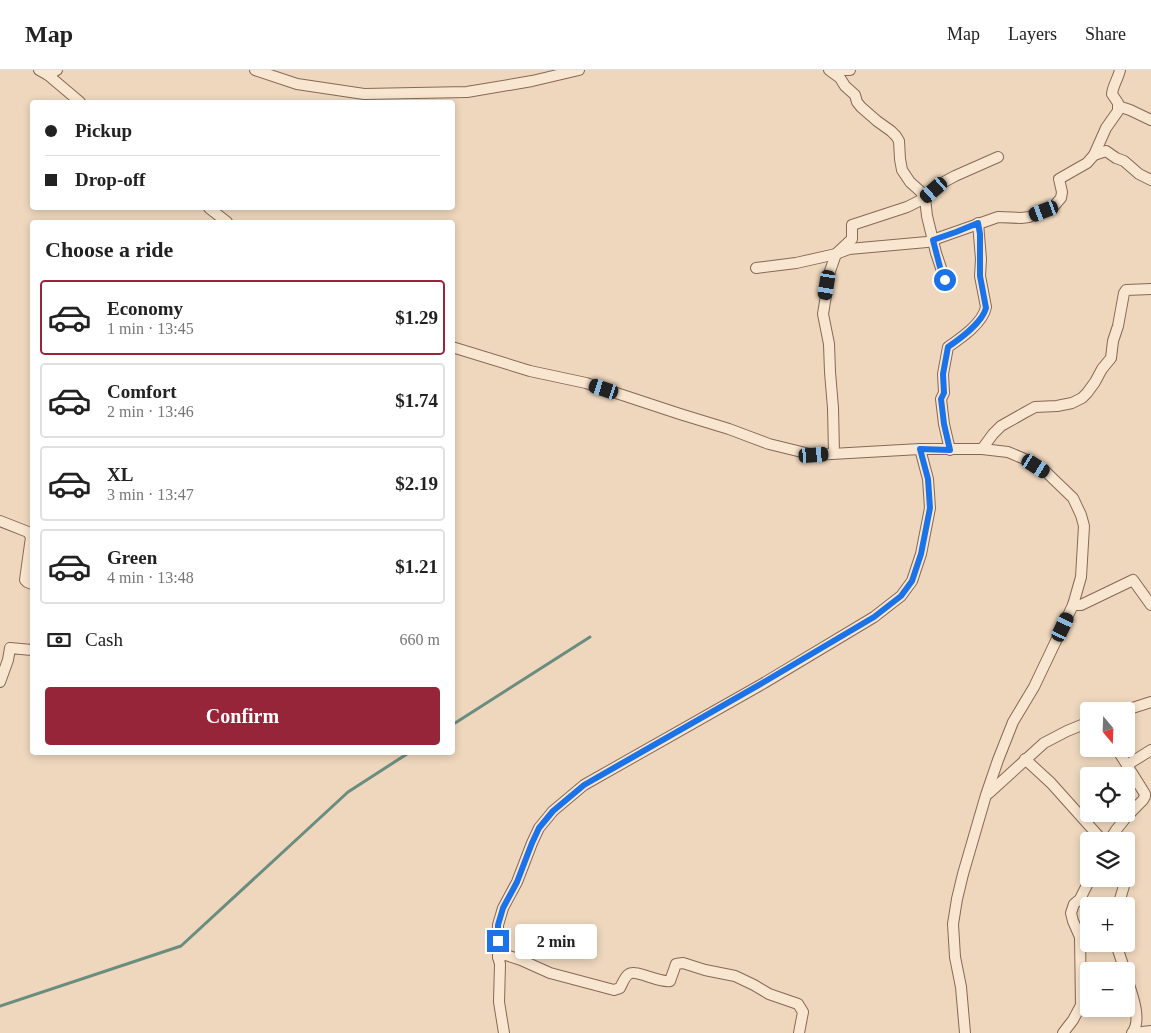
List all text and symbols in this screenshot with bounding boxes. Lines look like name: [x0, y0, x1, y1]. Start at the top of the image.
text: Map: [25, 21, 73, 47]
text: Map: [947, 24, 980, 44]
text: Layers: [1008, 24, 1057, 44]
text: Share: [1085, 24, 1126, 44]
text: Pickup: [75, 120, 132, 141]
text: Drop-off: [75, 169, 145, 190]
car: [917, 174, 950, 206]
car: [1027, 199, 1060, 223]
text: Choose a ride: [45, 237, 173, 262]
car: [817, 269, 836, 301]
route start: [934, 269, 956, 291]
icon: car: [47, 295, 92, 340]
text: Economy: [107, 298, 183, 319]
text: $1.29: [395, 307, 438, 328]
text: 1 min · 13:45: [107, 320, 194, 337]
car: [587, 377, 620, 401]
icon: car: [47, 378, 92, 423]
text: Comfort: [107, 381, 177, 402]
text: $1.74: [395, 390, 438, 411]
text: 2 min · 13:46: [107, 403, 194, 420]
car: [798, 446, 829, 464]
car: [1019, 452, 1052, 480]
icon: car: [47, 461, 92, 506]
text: XL: [107, 464, 133, 485]
text: $2.19: [395, 473, 438, 494]
text: 3 min · 13:47: [107, 486, 194, 503]
icon: car: [47, 544, 92, 589]
text: Green: [107, 547, 157, 568]
text: $1.21: [395, 556, 438, 577]
text: 4 min · 13:48: [107, 569, 194, 586]
car: [1049, 610, 1076, 644]
icon: cash: [45, 626, 73, 654]
text: Cash: [85, 629, 123, 650]
text: 660 m: [400, 631, 440, 648]
button: Confirm: [45, 687, 440, 745]
north arrow: [1080, 702, 1135, 758]
map controls: [1080, 702, 1135, 1017]
button: locate: [1080, 767, 1135, 822]
button: layers: [1080, 832, 1135, 887]
button: +: [1080, 897, 1135, 952]
callout: 2 min: [516, 924, 598, 958]
route end: [487, 930, 509, 952]
text: 2 min: [537, 933, 575, 950]
button: −: [1080, 962, 1135, 1017]

